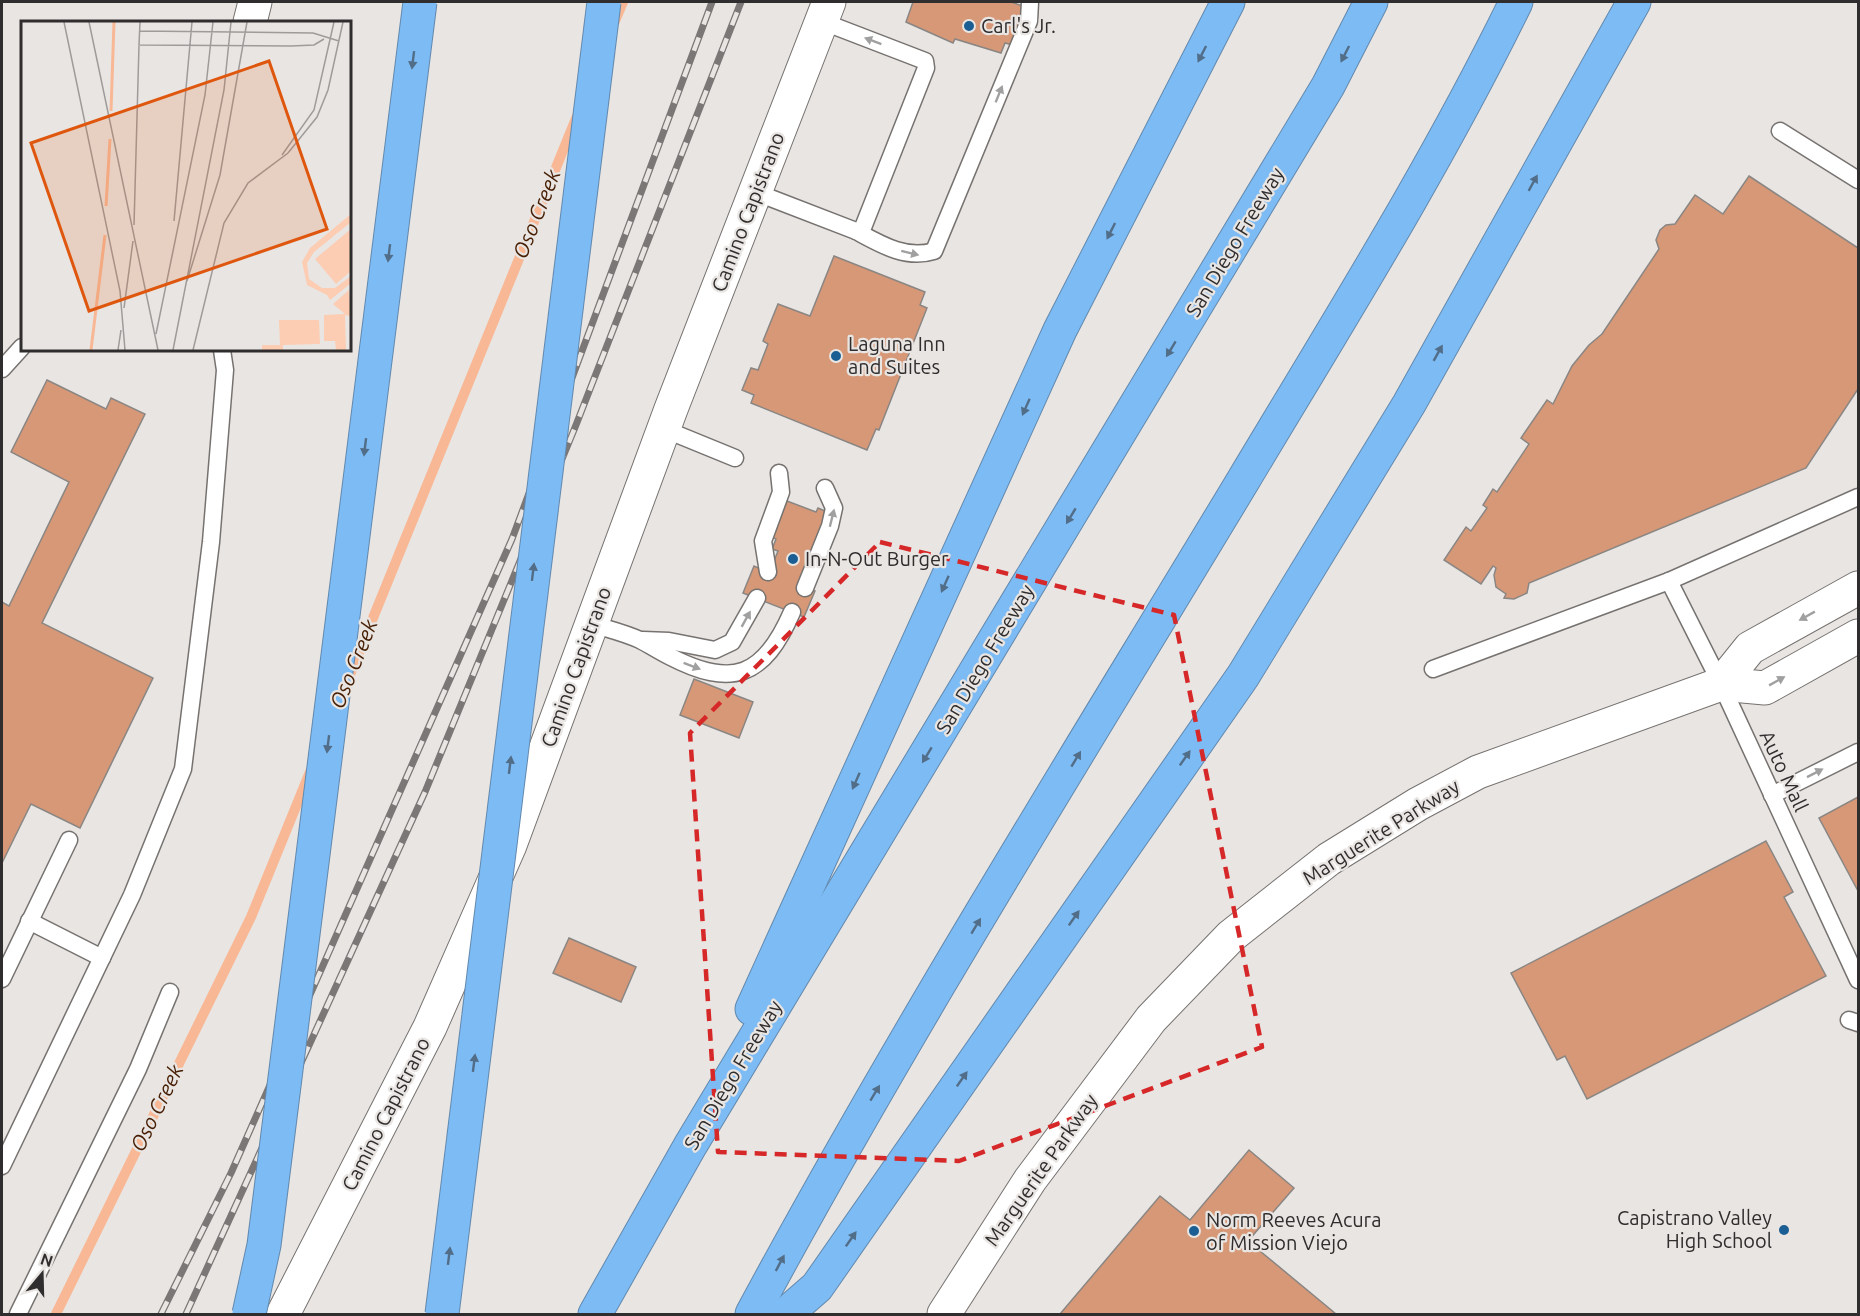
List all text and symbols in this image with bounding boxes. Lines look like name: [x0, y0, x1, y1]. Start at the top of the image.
place label: Carl's Jr.: [981, 14, 1056, 37]
marker: Carl's Jr.: [962, 19, 976, 33]
inset map: [21, 21, 351, 351]
one-way arrow: [864, 36, 882, 45]
one-way arrow: [1198, 45, 1208, 63]
one-way arrow: [1340, 45, 1349, 62]
one-way arrow: [408, 50, 418, 69]
one-way arrow: [995, 85, 1004, 103]
street label: Camino Capistrano: [707, 129, 789, 295]
street label: San Diego Freeway: [1181, 163, 1288, 320]
water label: Oso Creek: [507, 165, 565, 262]
one-way arrow: [1528, 175, 1538, 192]
one-way arrow: [1106, 223, 1116, 240]
one-way arrow: [384, 244, 394, 263]
one-way arrow: [901, 248, 919, 258]
place label: Laguna Inn and Suites: [848, 332, 946, 378]
one-way arrow: [1166, 341, 1177, 357]
one-way arrow: [1432, 345, 1443, 361]
marker: Laguna Inn and Suites: [829, 349, 843, 363]
one-way arrow: [1021, 398, 1030, 415]
one-way arrow: [360, 437, 369, 456]
one-way arrow: [1066, 508, 1077, 524]
one-way arrow: [827, 509, 837, 527]
place label: In-N-Out Burger: [805, 547, 949, 570]
marker: In-N-Out Burger: [786, 552, 800, 566]
one-way arrow: [528, 562, 538, 581]
one-way arrow: [940, 576, 950, 594]
street label: San Diego Freeway: [931, 580, 1038, 737]
street label: Camino Capistrano: [536, 583, 615, 750]
one-way arrow: [741, 610, 751, 627]
one-way arrow: [1799, 611, 1816, 621]
water label: Oso Creek: [324, 615, 382, 712]
one-way arrow: [683, 662, 701, 671]
one-way arrow: [1769, 676, 1786, 686]
street label: Auto Mall: [1756, 727, 1813, 815]
one-way arrow: [323, 735, 332, 754]
one-way arrow: [922, 747, 932, 764]
one-way arrow: [1070, 751, 1081, 767]
one-way arrow: [1179, 751, 1191, 767]
one-way arrow: [506, 756, 515, 775]
one-way arrow: [1807, 768, 1824, 778]
one-way arrow: [851, 772, 860, 789]
street label: Marguerite Parkway: [1298, 774, 1464, 889]
one-way arrow: [1068, 911, 1080, 927]
one-way arrow: [970, 918, 981, 934]
street label: San Diego Freeway: [679, 996, 786, 1153]
street label: Camino Capistrano: [337, 1033, 434, 1194]
one-way arrow: [469, 1053, 478, 1072]
water label: Oso Creek: [125, 1060, 188, 1155]
one-way arrow: [956, 1071, 968, 1087]
one-way arrow: [870, 1085, 881, 1101]
street label: Marguerite Parkway: [979, 1089, 1102, 1250]
place label: Capistrano Valley High School: [1617, 1206, 1772, 1252]
place label: Norm Reeves Acura of Mission Viejo: [1206, 1208, 1381, 1254]
marker: Capistrano Valley High School: [1777, 1223, 1791, 1237]
marker: Norm Reeves Acura of Mission Viejo: [1187, 1224, 1201, 1238]
one-way arrow: [845, 1231, 857, 1247]
north arrow: [12, 1244, 72, 1304]
one-way arrow: [445, 1247, 454, 1266]
text: N: [38, 1249, 55, 1270]
one-way arrow: [775, 1254, 785, 1271]

